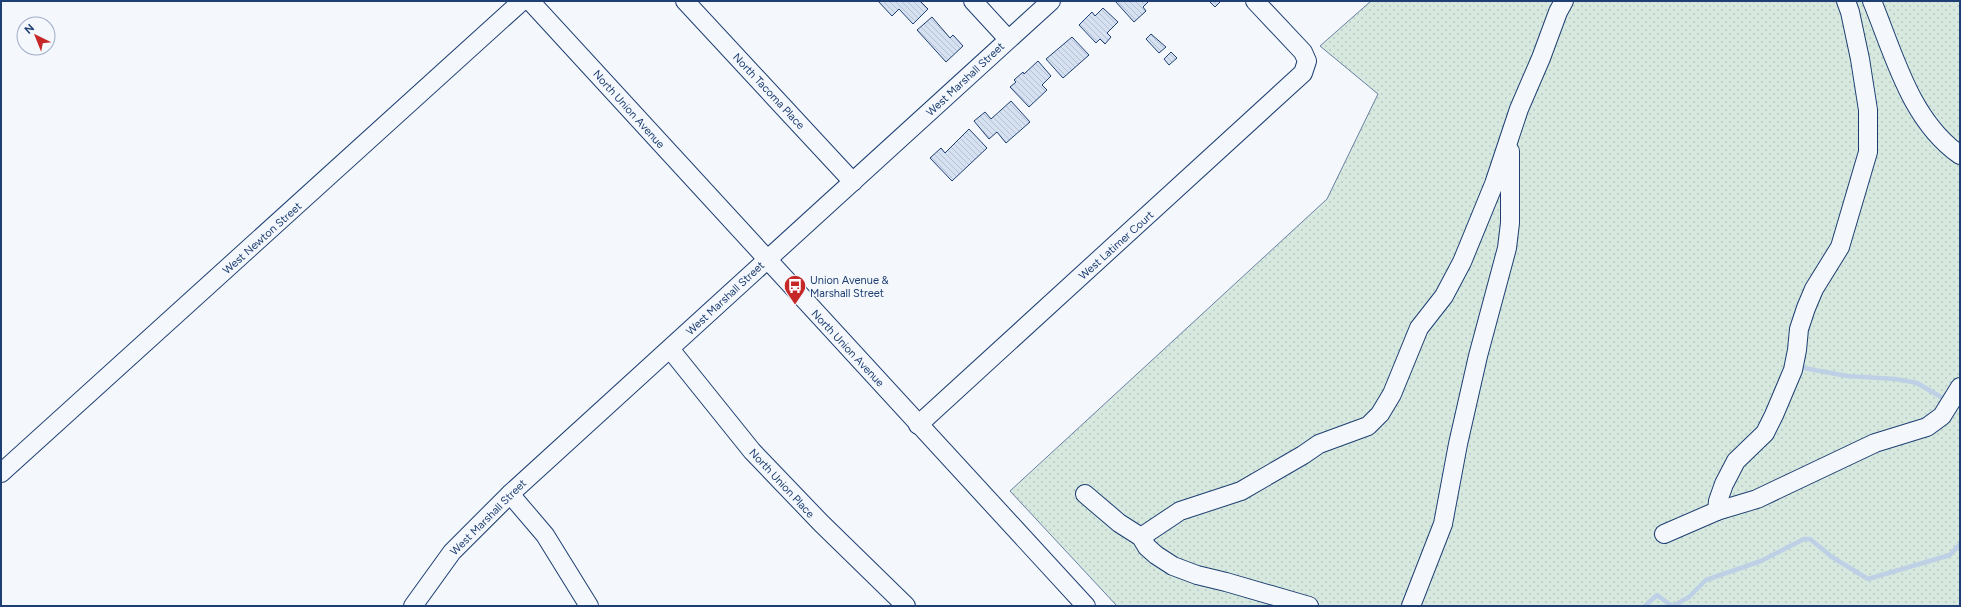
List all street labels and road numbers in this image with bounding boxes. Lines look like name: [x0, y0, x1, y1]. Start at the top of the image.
street label: West Marshall Street: [924, 40, 1007, 119]
street label: North Tacoma Place: [730, 51, 807, 132]
street label: North Union Avenue: [590, 68, 667, 151]
street label: West Newton Street: [220, 200, 304, 277]
street label: West Latimer Court: [1076, 208, 1156, 282]
street label: West Marshall Street: [684, 259, 767, 338]
street label: North Union Avenue: [809, 307, 887, 390]
street label: North Union Place: [746, 446, 817, 521]
street label: West Marshall Street: [448, 477, 529, 558]

